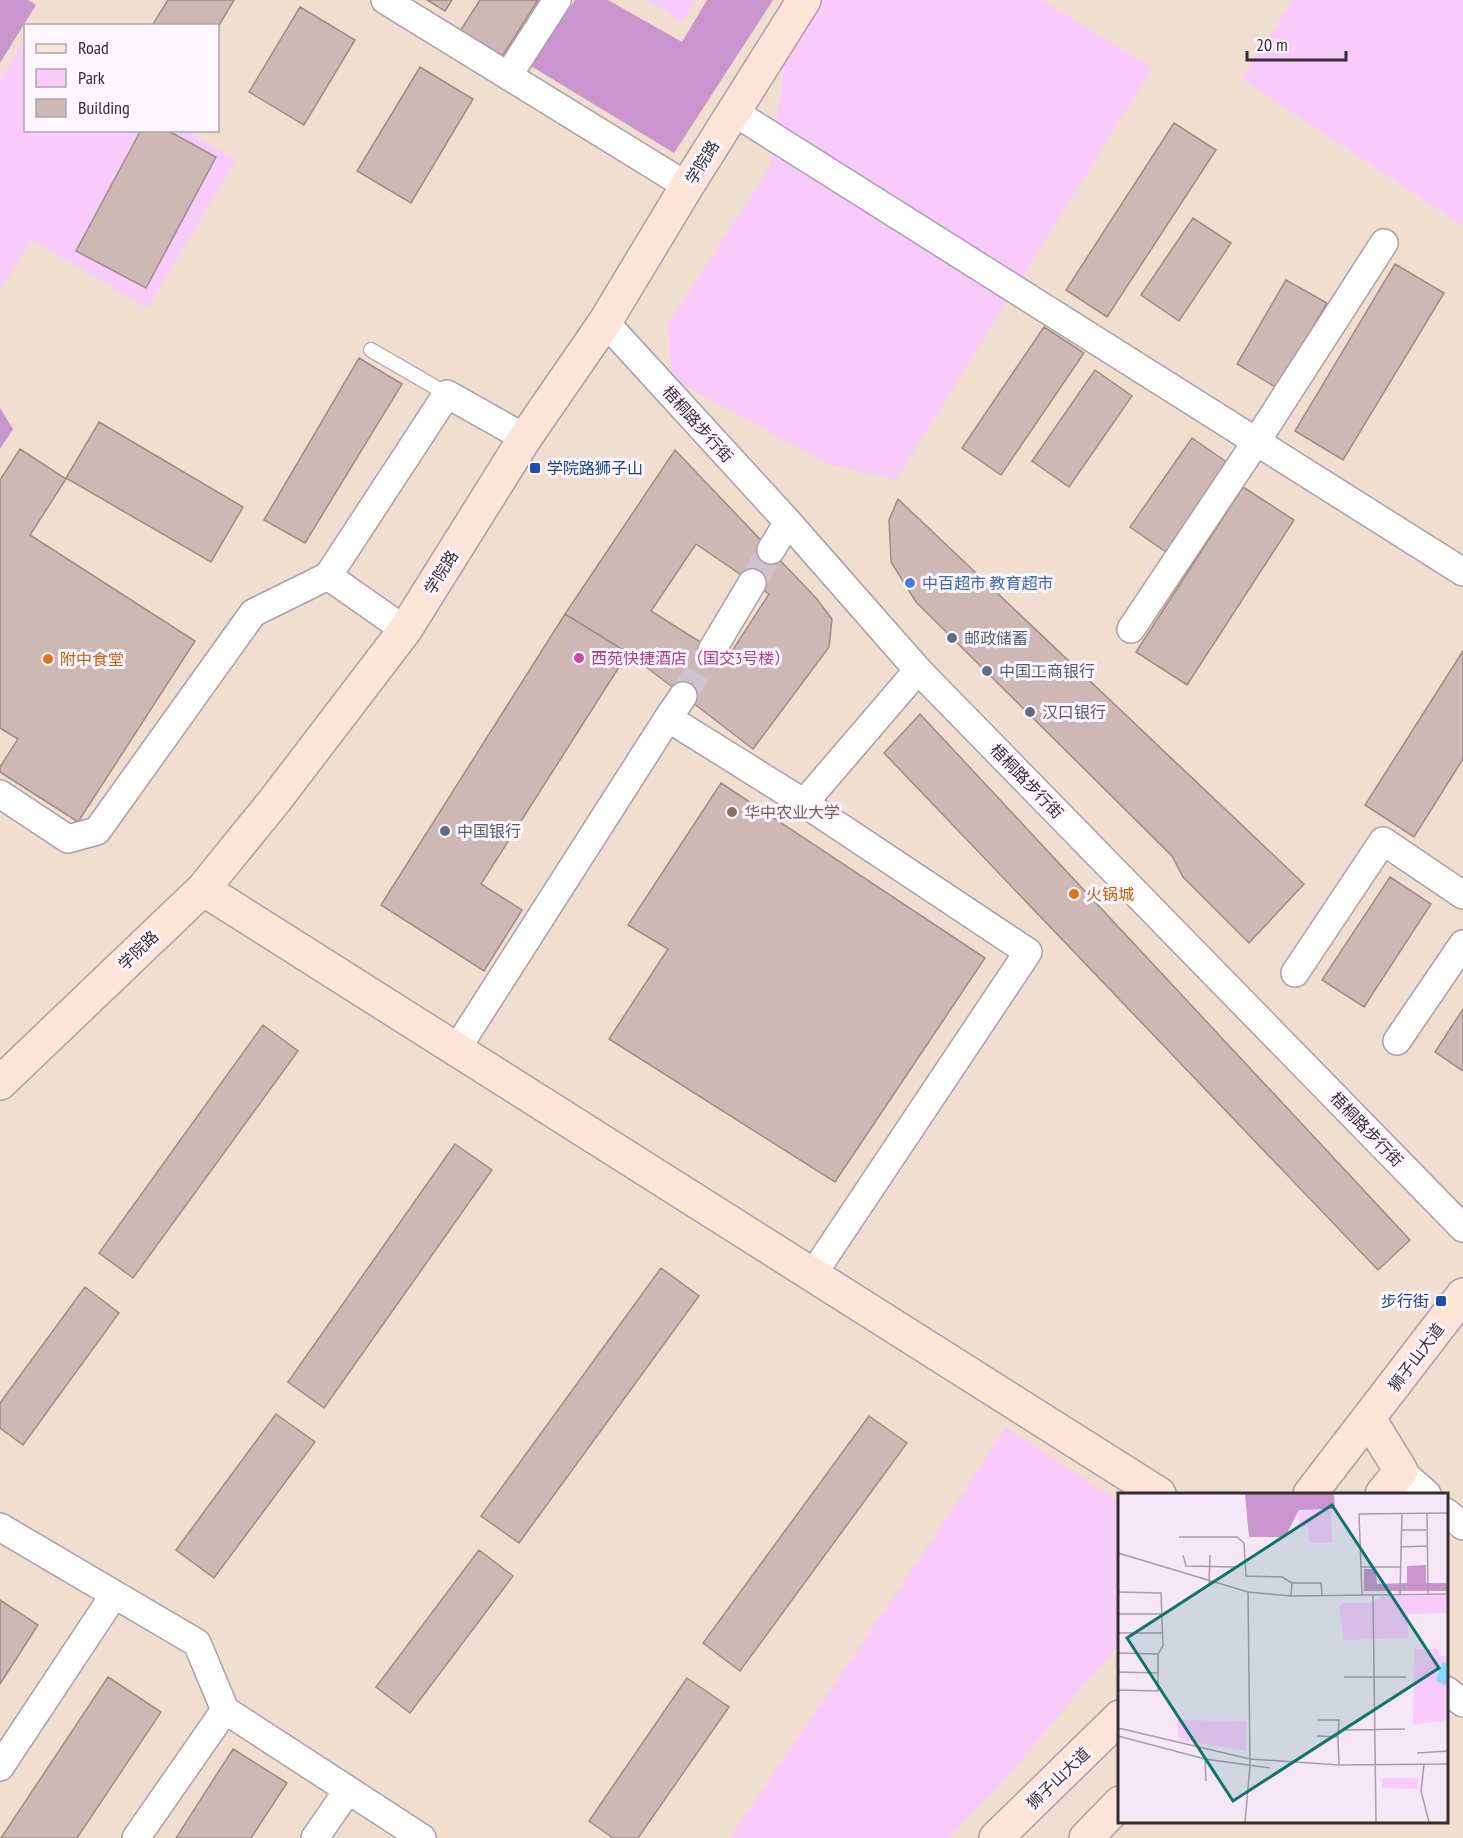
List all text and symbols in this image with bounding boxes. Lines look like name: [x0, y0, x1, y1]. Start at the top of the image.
legend: [24, 24, 219, 132]
scale bar: [1247, 24, 1346, 62]
text: 20 m: [1256, 33, 1288, 56]
text: Road: [78, 36, 109, 59]
text: Park: [78, 66, 105, 89]
text: Building: [78, 96, 130, 119]
street label: 学院路: [681, 136, 723, 188]
street label: 梧桐路步行街: [658, 382, 738, 466]
place label: 学院路狮子山: [547, 458, 643, 478]
marker: 学院路狮子山: [528, 461, 542, 475]
street label: 学院路: [420, 546, 462, 598]
place label: 中百超市 教育超市: [922, 573, 1053, 593]
marker: 中百超市 教育超市: [903, 576, 917, 590]
place label: 邮政储蓄: [964, 628, 1028, 648]
marker: 邮政储蓄: [945, 631, 959, 645]
place label: 西苑快捷酒店（国交3号楼）: [591, 648, 790, 668]
place label: 附中食堂: [60, 649, 124, 669]
marker: 西苑快捷酒店（国交3号楼）: [572, 651, 586, 665]
marker: 附中食堂: [41, 652, 55, 666]
place label: 中国工商银行: [999, 661, 1095, 681]
marker: 中国工商银行: [980, 664, 994, 678]
place label: 汉口银行: [1042, 702, 1106, 722]
marker: 汉口银行: [1023, 705, 1037, 719]
street label: 梧桐路步行街: [986, 740, 1068, 822]
place label: 华中农业大学: [744, 802, 840, 822]
marker: 华中农业大学: [725, 805, 739, 819]
place label: 中国银行: [457, 821, 521, 841]
marker: 中国银行: [438, 824, 452, 838]
place label: 火锅城: [1086, 884, 1134, 904]
marker: 火锅城: [1067, 887, 1081, 901]
street label: 学院路: [114, 926, 162, 974]
street label: 梧桐路步行街: [1326, 1088, 1408, 1170]
place label: 步行街: [1381, 1291, 1429, 1311]
marker: 步行街: [1434, 1294, 1448, 1308]
street label: 狮子山大道: [1384, 1319, 1448, 1395]
inset map: [1118, 1493, 1448, 1823]
street label: 狮子山大道: [1022, 1743, 1094, 1813]

